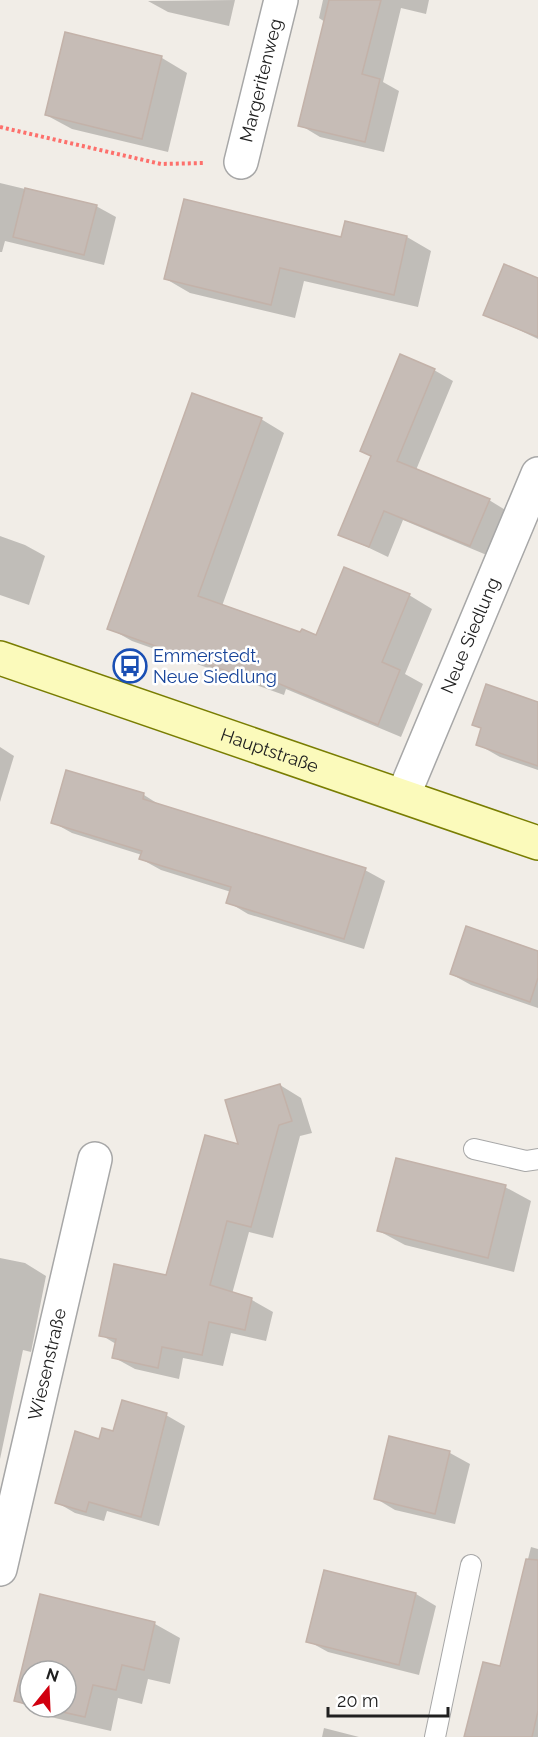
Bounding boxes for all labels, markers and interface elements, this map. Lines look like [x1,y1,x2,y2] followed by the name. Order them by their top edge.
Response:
[235,16,286,144] street label: Margeritenweg
[436,574,503,697] street label: Neue Siedlung
[153,645,277,687] place label: Emmerstedt, Neue Siedlung
[112,648,148,684] bus stop icon: Emmerstedt, Neue Siedlung
[218,724,322,777] street label: Hauptstraße
[24,1306,70,1422] street label: Wiesenstraße
[18,1659,78,1719] north arrow
[44,1664,61,1686] text: N
[328,1680,448,1718] scale bar
[337,1690,379,1711] text: 20 m

